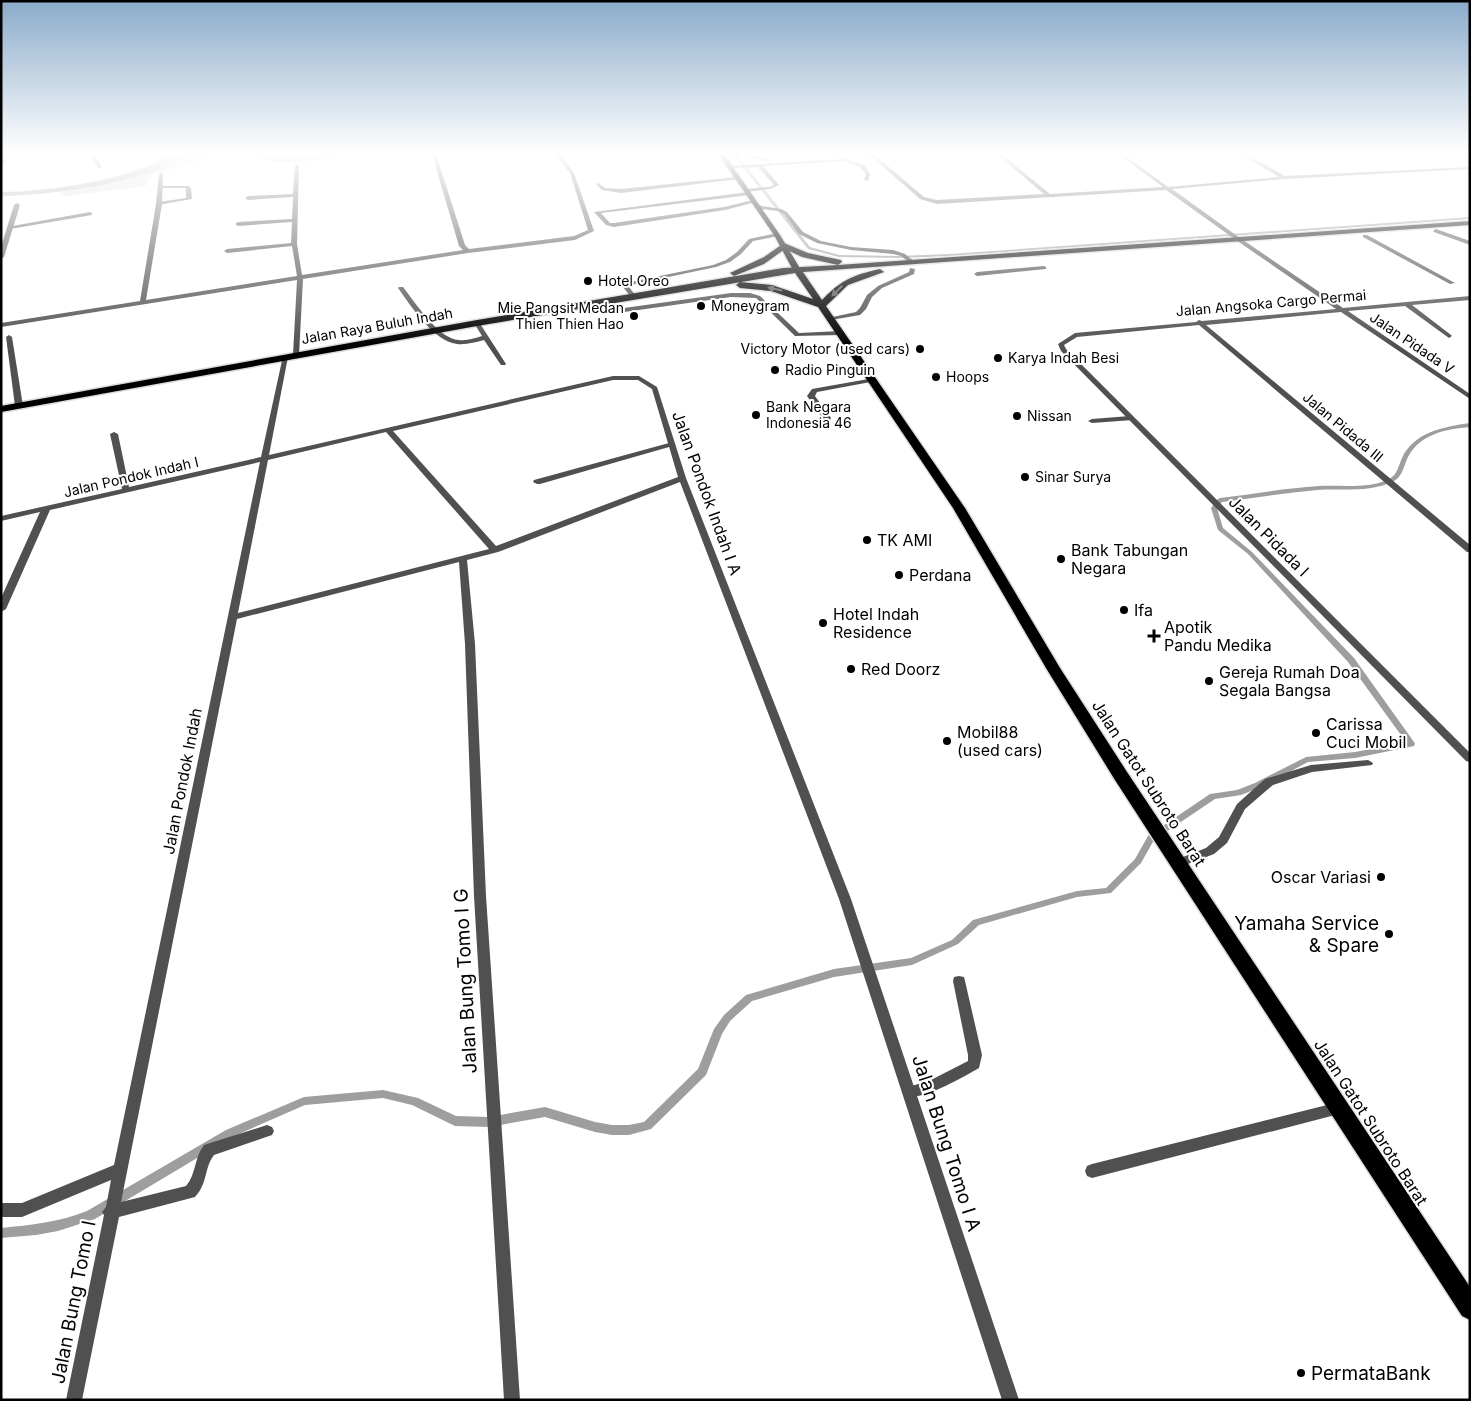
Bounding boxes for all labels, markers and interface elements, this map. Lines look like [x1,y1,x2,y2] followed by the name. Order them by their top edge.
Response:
[598,272,669,289] place label: Hotel Oreo
[582,275,594,287] marker: Hotel Oreo
[768,285,783,293] one-way arrow
[831,285,843,297] one-way arrow
[1175,286,1367,319] street label: Jalan Angsoka Cargo Permai
[711,297,790,314] place label: Moneygram
[497,299,624,332] place label: Mie Pangsit Medan Thien Thien Hao
[695,300,707,312] marker: Moneygram
[300,304,454,347] street label: Jalan Raya Buluh Indah
[1367,308,1458,377] street label: Jalan Pidada V
[628,310,640,322] marker: Mie Pangsit Medan Thien Thien Hao
[741,340,910,357] place label: Victory Motor (used cars)
[914,343,926,355] marker: Victory Motor (used cars)
[1008,349,1119,366] place label: Karya Indah Besi
[992,352,1004,364] marker: Karya Indah Besi
[785,361,875,378] place label: Radio Pinguin
[769,364,781,376] marker: Radio Pinguin
[946,368,989,385] place label: Hoops
[930,371,942,383] marker: Hoops
[1300,388,1387,465] street label: Jalan Pidada III
[766,398,852,431] place label: Bank Negara Indonesia 46
[1027,407,1072,424] place label: Nissan
[668,408,746,578] street label: Jalan Pondok Indah I A
[750,409,762,421] marker: Bank Negara Indonesia 46
[1011,410,1023,422] marker: Nissan
[62,453,200,500] street label: Jalan Pondok Indah I
[1035,468,1111,485] place label: Sinar Surya
[1019,471,1031,483] marker: Sinar Surya
[1225,492,1313,580] street label: Jalan Pidada I
[877,530,932,550] place label: TK AMI
[861,534,873,546] marker: TK AMI
[1071,540,1188,578] place label: Bank Tabungan Negara
[1055,553,1067,565] marker: Bank Tabungan Negara
[909,565,971,585] place label: Perdana
[893,569,905,581] marker: Perdana
[1134,600,1153,620] place label: Ifa
[833,604,919,642] place label: Hotel Indah Residence
[1118,604,1130,616] marker: Ifa
[817,617,829,629] marker: Hotel Indah Residence
[1164,617,1272,655] place label: Apotik Pandu Medika
[1148,630,1160,642] marker: Apotik Pandu Medika
[861,659,940,679] place label: Red Doorz
[1219,662,1360,700] place label: Gereja Rumah Doa Segala Bangsa
[845,663,857,675] marker: Red Doorz
[1203,675,1215,687] marker: Gereja Rumah Doa Segala Bangsa
[1088,696,1210,870] street label: Jalan Gatot Subroto Barat
[158,706,206,856] street label: Jalan Pondok Indah
[1326,714,1406,752] place label: Carissa Cuci Mobil
[957,722,1043,760] place label: Mobil88 (used cars)
[1310,727,1322,739] marker: Carissa Cuci Mobil
[941,735,953,747] marker: Mobil88 (used cars)
[1271,867,1371,887] place label: Oscar Variasi
[1375,871,1387,883] marker: Oscar Variasi
[449,888,482,1074] street label: Jalan Bung Tomo I G
[1234,912,1379,957] place label: Yamaha Service & Spare
[1383,928,1395,940] marker: Yamaha Service & Spare
[1310,1035,1432,1209] street label: Jalan Gatot Subroto Barat
[907,1052,986,1234] street label: Jalan Bung Tomo I A
[46,1218,101,1386] street label: Jalan Bung Tomo I
[1311,1362,1431,1385] place label: PermataBank
[1295,1367,1307,1379] marker: PermataBank

